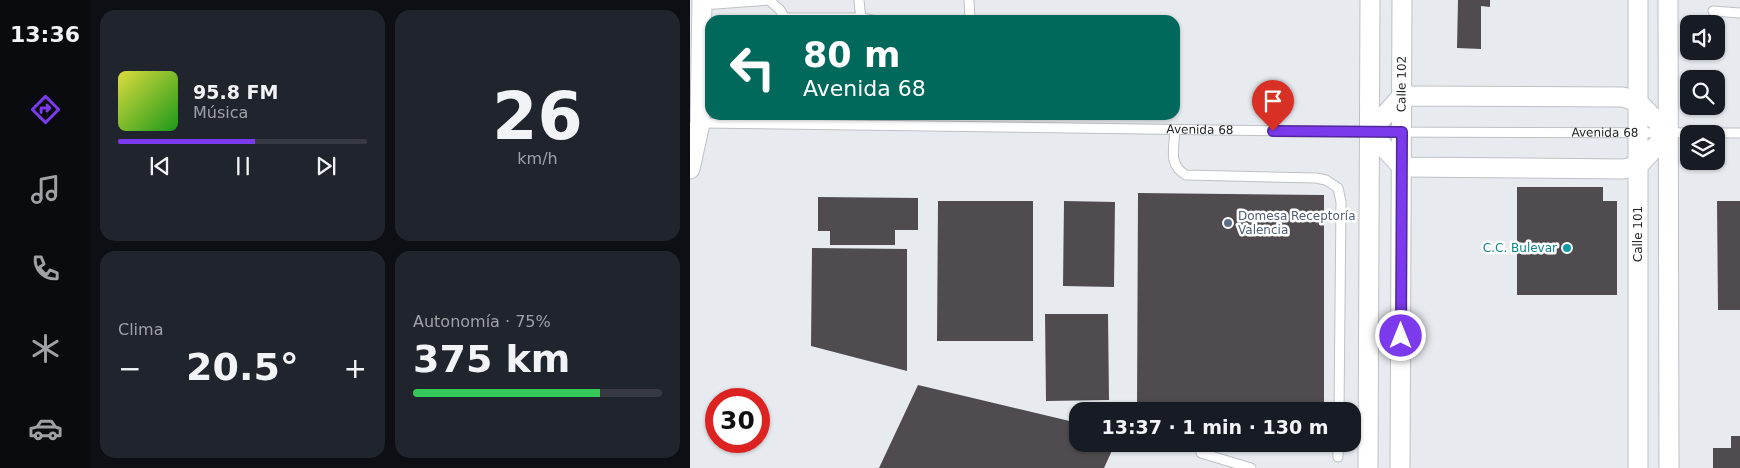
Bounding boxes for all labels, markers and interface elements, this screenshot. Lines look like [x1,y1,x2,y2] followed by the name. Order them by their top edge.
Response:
[1680,15,1725,170] map controls
[1680,15,1725,60] button: sound
[10,22,80,47] text: 13:36
[720,35,785,100] icon: left
[803,35,900,75] text: 80 m
[1395,56,1409,112] street label: Calle 102
[1680,70,1725,115] button: search
[803,76,926,101] text: Avenida 68
[492,79,583,154] text: 26
[1252,80,1294,131] pin
[193,81,278,103] text: 95.8 FM
[1259,87,1287,115] icon: arrive
[28,92,63,127] icon: directions
[193,103,248,122] text: Música
[1166,122,1234,137] street label: Avenida 68
[1680,125,1725,170] button: layers
[1571,126,1638,140] street label: Avenida 68
[517,149,558,168] text: km/h
[146,152,174,180] icon: previous
[229,152,257,180] icon: pause
[312,152,340,180] icon: next
[28,172,63,207] icon: music
[1631,206,1645,262] street label: Calle 101
[1238,209,1356,237] place label: Domesa Receptoría Valencia
[1222,217,1234,229] marker: Domesa Receptoría Valencia
[1483,241,1557,255] place label: C.C. Bulevar
[1561,242,1573,254] marker: C.C. Bulevar
[28,251,63,286] icon: phone
[1374,309,1426,361] position arrow
[413,312,551,331] text: Autonomía · 75%
[118,320,163,339] text: Clima
[28,331,63,366] icon: climate
[413,337,570,381] text: 375 km
[186,345,299,389] text: 20.5°
[118,352,141,385] text: −
[344,352,367,385] text: +
[705,388,770,453] speed limit sign: 30
[28,411,63,446] icon: car
[1101,416,1329,438] text: 13:37 · 1 min · 130 m

